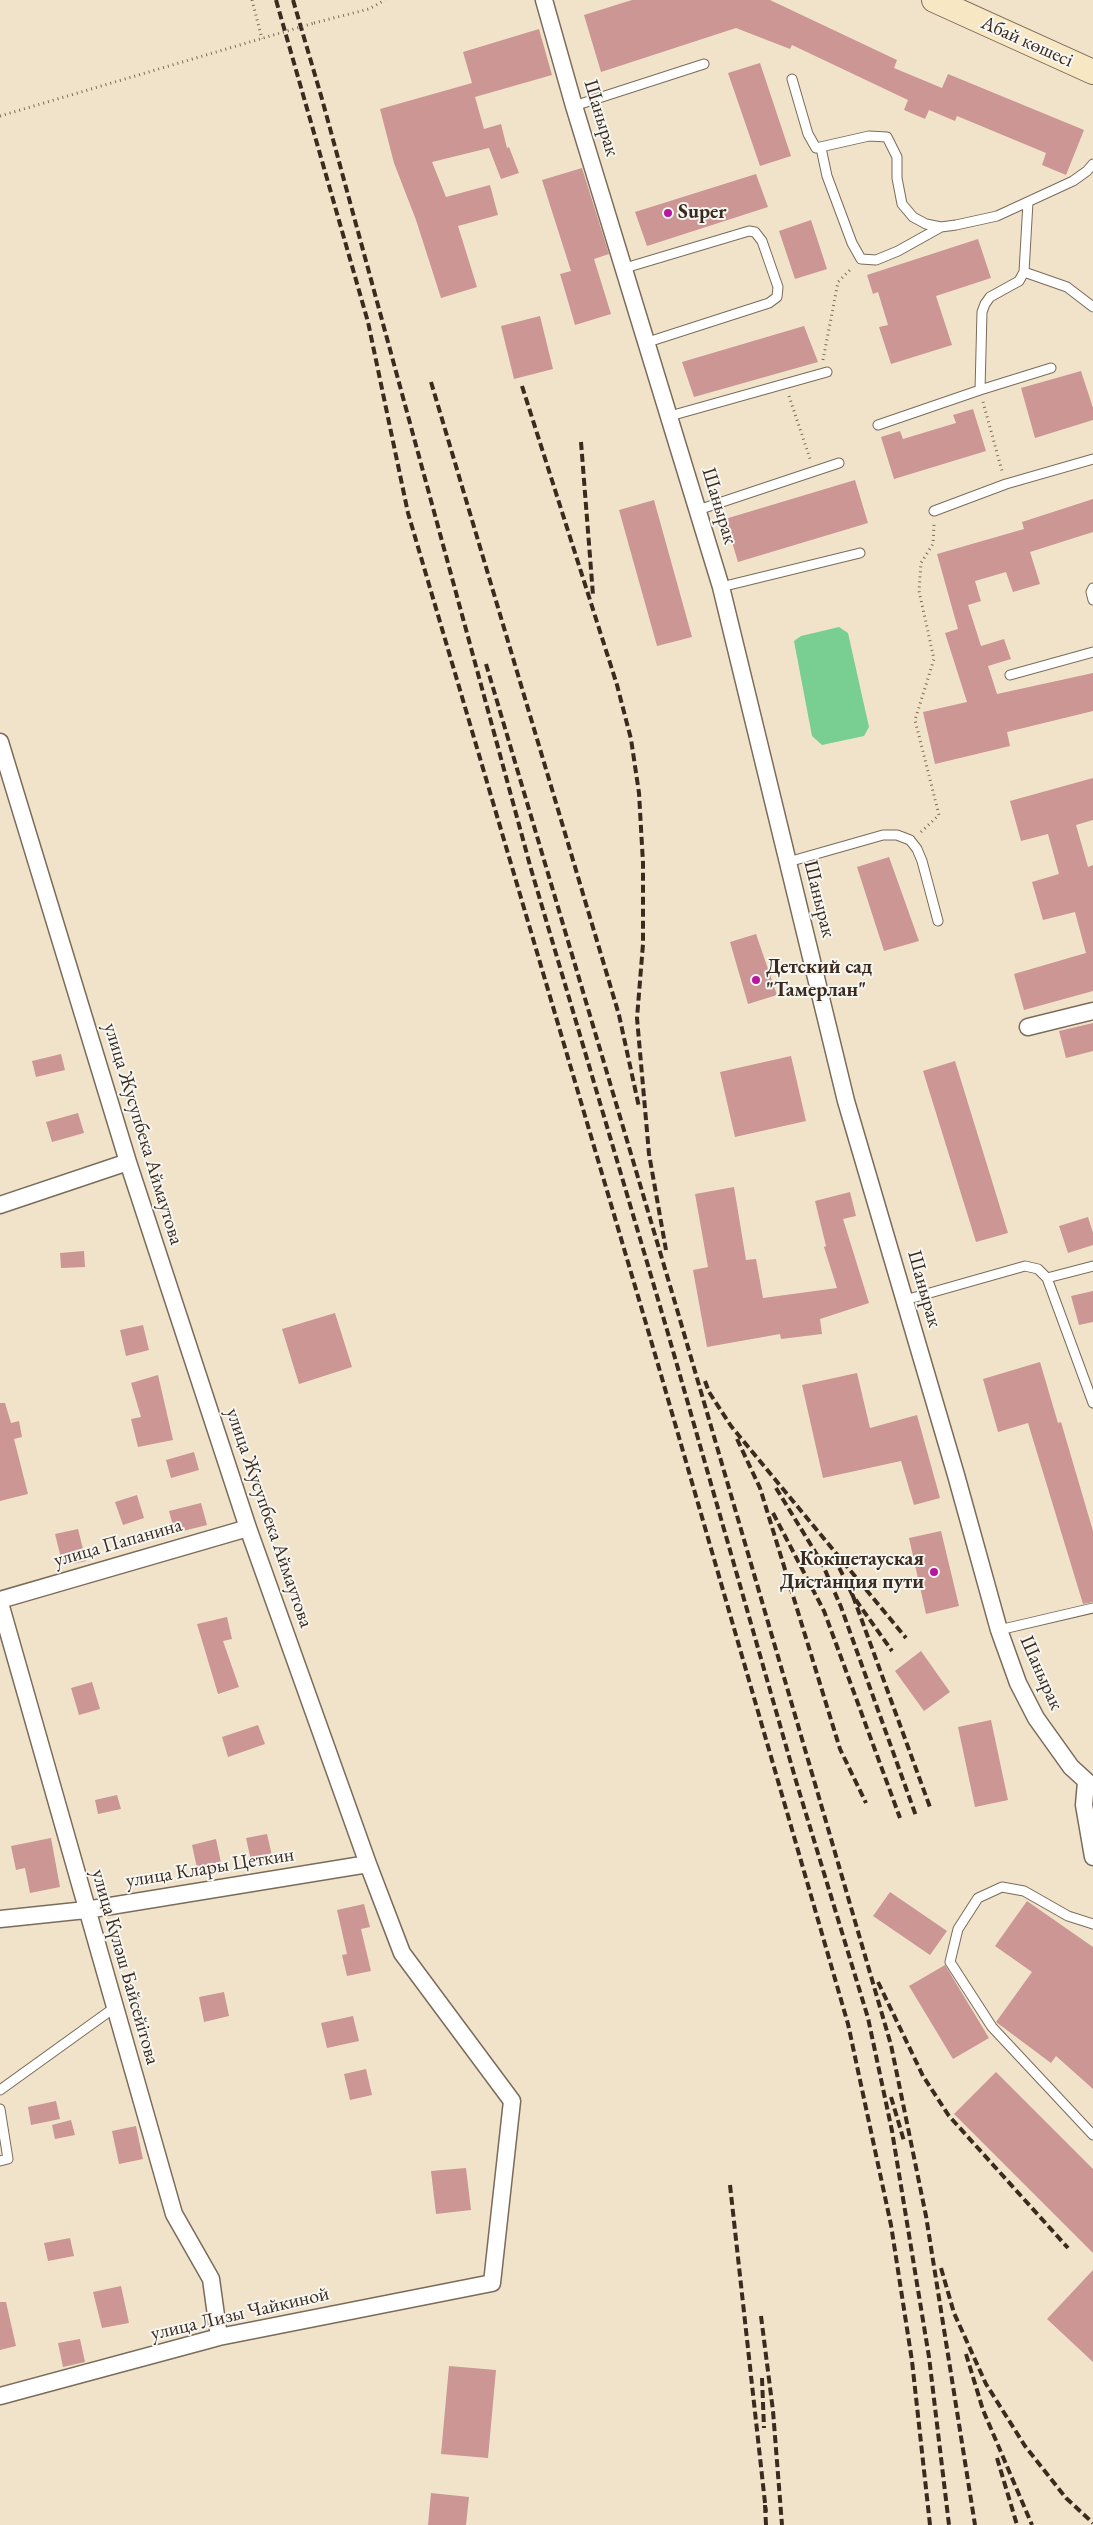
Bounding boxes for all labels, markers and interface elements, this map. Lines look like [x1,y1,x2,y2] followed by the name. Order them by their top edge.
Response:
[977,11,1077,73] street label: Абай көшесі
[578,77,624,159] street label: Шанырак
[678,201,727,225] place label: Super
[662,207,674,219] marker: Super
[696,465,742,547] street label: Шанырак
[798,858,840,940] street label: Шанырак
[766,956,872,1003] place label: Детский сад "Тамерлан"
[750,974,762,986] marker: Детский сад "Тамерлан"
[98,1020,188,1248] street label: улица Жусупбека Аймаутова
[902,1248,946,1330] street label: Шанырак
[220,1405,318,1631] street label: улица Жусупбека Аймаутова
[51,1513,185,1573] street label: улица Папанина
[780,1548,924,1595] place label: Кокшетауская Дистанция пути
[928,1566,940,1578] marker: Кокшетауская Дистанция пути
[1014,1632,1068,1714] street label: Шанырак
[124,1843,296,1893] street label: улица Клары Цеткин
[86,1866,164,2068] street label: улица Күләш Байсейітова
[148,2282,332,2346] street label: улица Лизы Чайкиной

